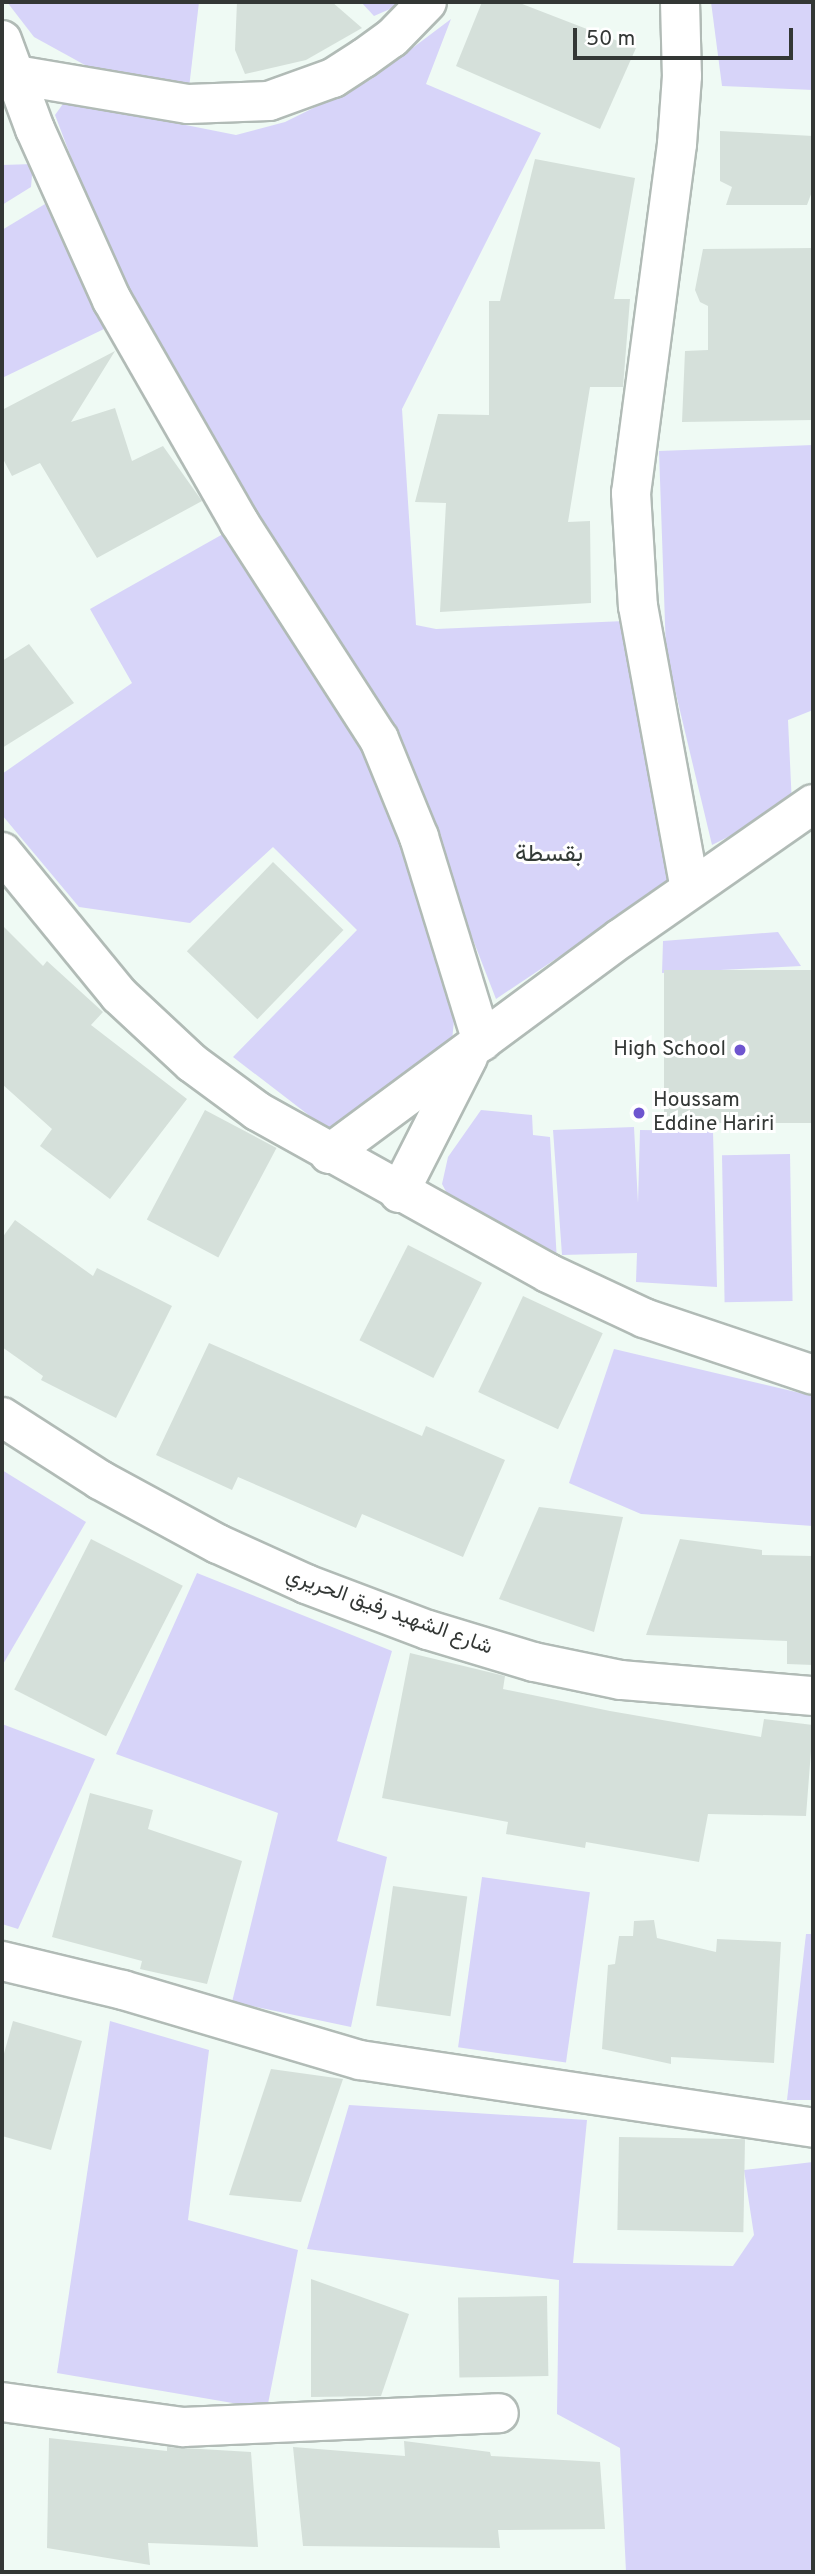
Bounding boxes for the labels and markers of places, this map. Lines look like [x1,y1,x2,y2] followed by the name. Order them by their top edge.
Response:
[613,1037,726,1063] place label: High School
[732,1042,748,1058] marker: High School
[653,1088,774,1138] place label: Houssam Eddine Hariri
[631,1105,647,1121] marker: Houssam Eddine Hariri

